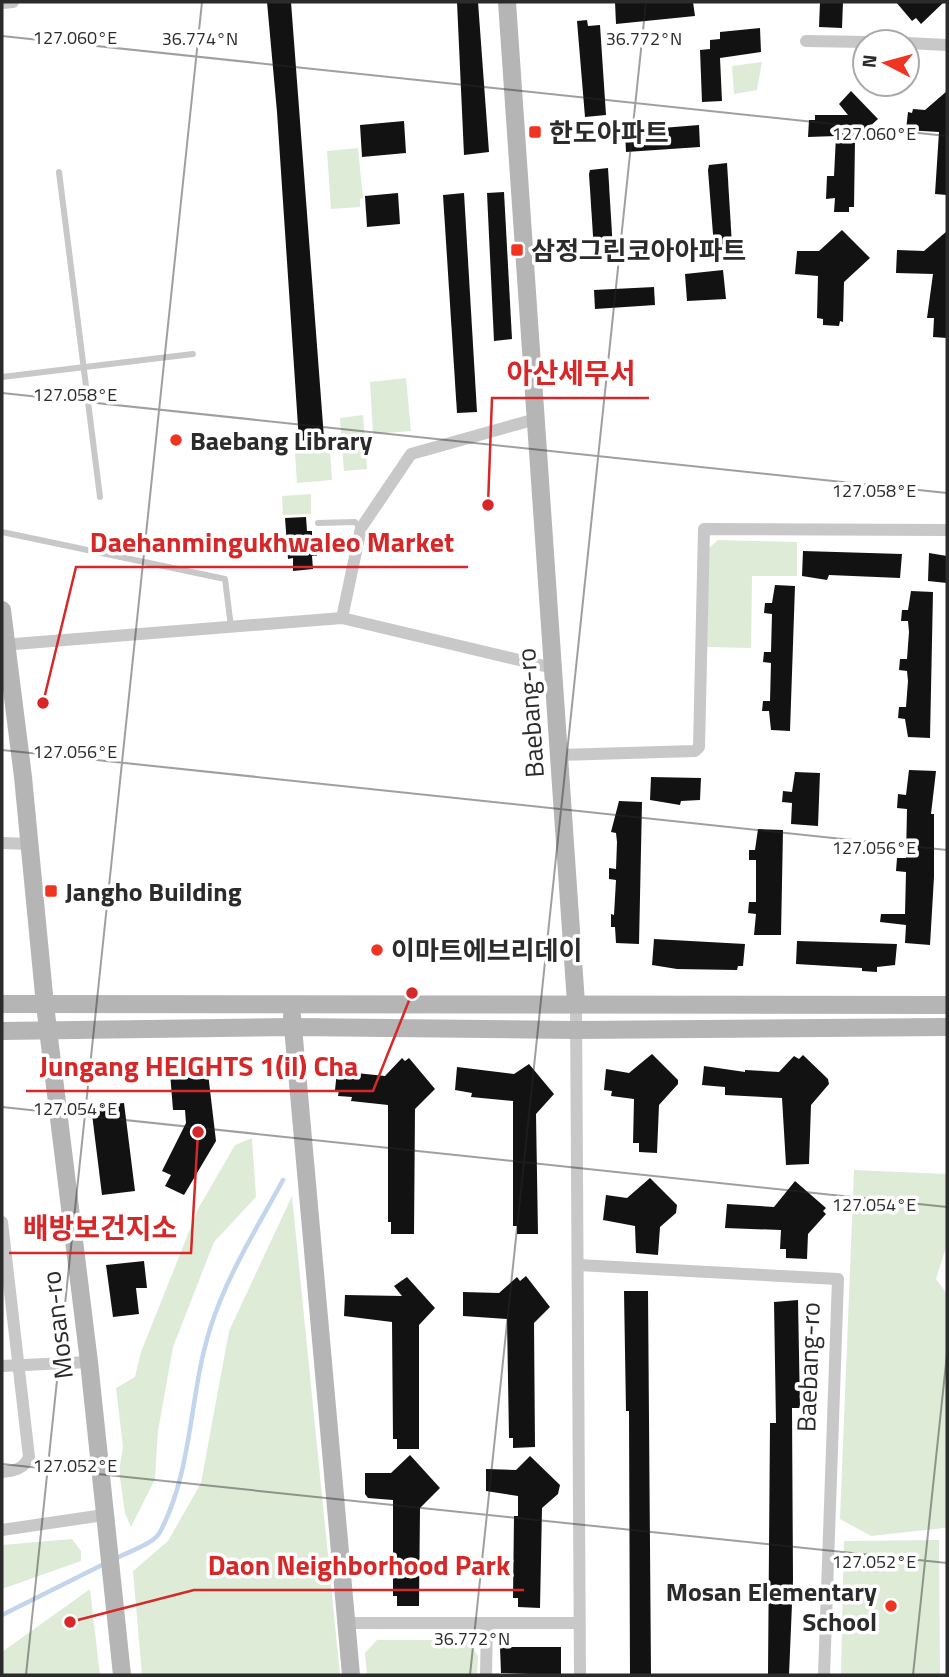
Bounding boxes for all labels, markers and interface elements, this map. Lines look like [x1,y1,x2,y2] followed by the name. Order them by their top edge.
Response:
[33,24,117,51] text: 127.060°E
[162,25,238,52] text: 36.774°N
[606,25,682,52] text: 36.772°N
[851,28,921,98] north arrow
[853,53,884,69] text: N
[549,113,669,152] place label: 한도아파트
[832,120,916,147] text: 127.060°E
[527,124,543,140] marker: 한도아파트
[531,231,746,270] place label: 삼정그린코아아파트
[509,242,525,258] marker: 삼정그린코아아파트
[492,349,649,398] callout: 아산세무서
[507,351,635,394] text: 아산세무서
[33,381,117,408] text: 127.058°E
[190,421,373,460] place label: Baebang Library
[168,432,184,448] marker: Baebang Library
[832,477,916,504] text: 127.058°E
[76,518,468,567] callout: Daehanmingukhwaleo Market
[90,520,454,563] text: Daehanmingukhwaleo Market
[506,647,554,779] street label: Baebang-ro
[33,738,117,765] text: 127.056°E
[832,834,916,861] text: 127.056°E
[65,872,242,911] place label: Jangho Building
[43,883,59,899] marker: Jangho Building
[391,931,582,970] place label: 이마트에브리데이
[369,942,385,958] marker: 이마트에브리데이
[26,1042,373,1091] callout: Jungang HEIGHTS 1(il) Cha
[40,1044,358,1087] text: Jungang HEIGHTS 1(il) Cha
[33,1095,117,1122] text: 127.054°E
[832,1191,916,1218] text: 127.054°E
[9,1204,191,1253] callout: 배방보건지소
[23,1206,177,1249] text: 배방보건지소
[31,1269,83,1381] street label: Mosan-ro
[786,1301,830,1433] street label: Baebang-ro
[33,1452,117,1479] text: 127.052°E
[194,1541,524,1590] callout: Daon Neighborhood Park
[208,1543,511,1586] text: Daon Neighborhood Park
[832,1548,916,1575] text: 127.052°E
[666,1572,877,1641] place label: Mosan Elementary School
[883,1598,899,1614] marker: Mosan Elementary School
[434,1625,510,1652] text: 36.772°N

